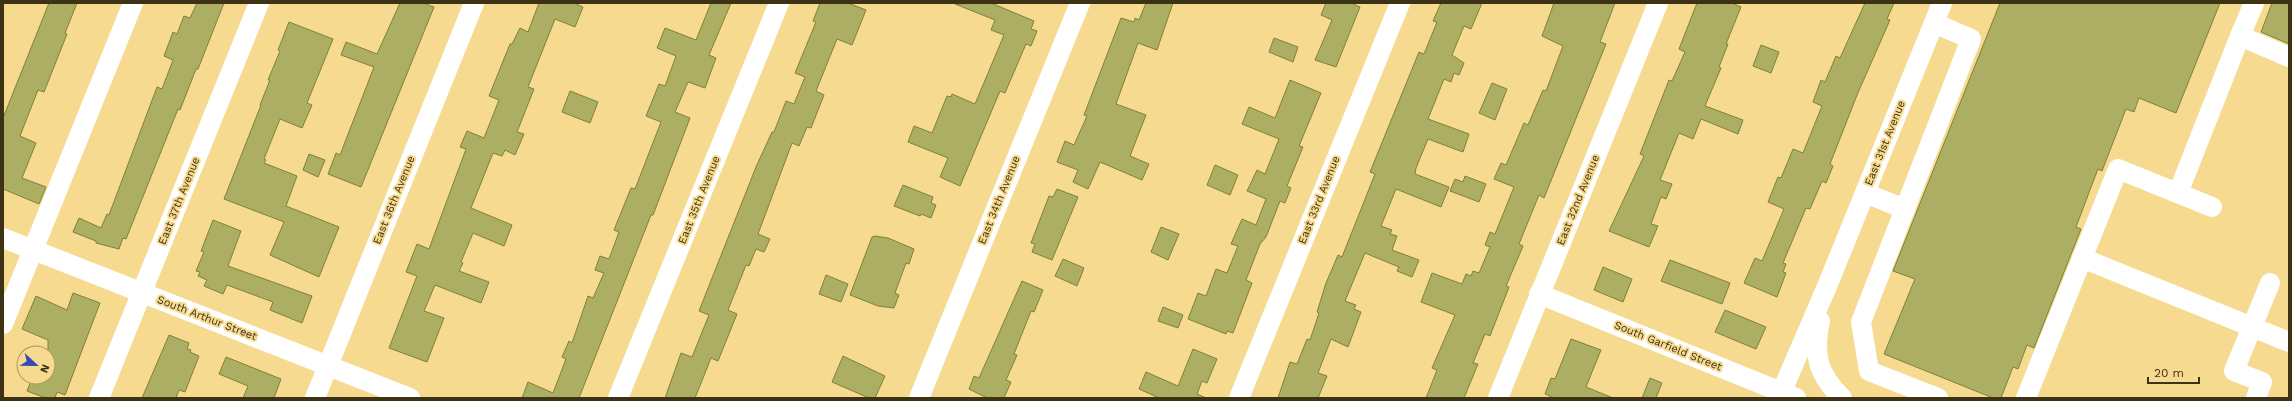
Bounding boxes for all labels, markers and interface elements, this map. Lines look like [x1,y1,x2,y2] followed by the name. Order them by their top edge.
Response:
[1862,99,1908,187] street label: East 31st Avenue
[1554,153,1602,247] street label: East 32nd Avenue
[370,154,418,246] street label: East 36th Avenue
[675,154,723,246] street label: East 35th Avenue
[975,154,1023,246] street label: East 34th Avenue
[1295,154,1343,246] street label: East 33rd Avenue
[156,155,202,247] street label: East 37th Avenue
[155,293,259,343] street label: South Arthur Street
[1612,318,1724,374] street label: South Garfield Street
[16,345,56,385] north arrow
[2148,359,2199,385] scale bar
[37,362,52,375] text: N
[2154,366,2184,380] text: 20 m

